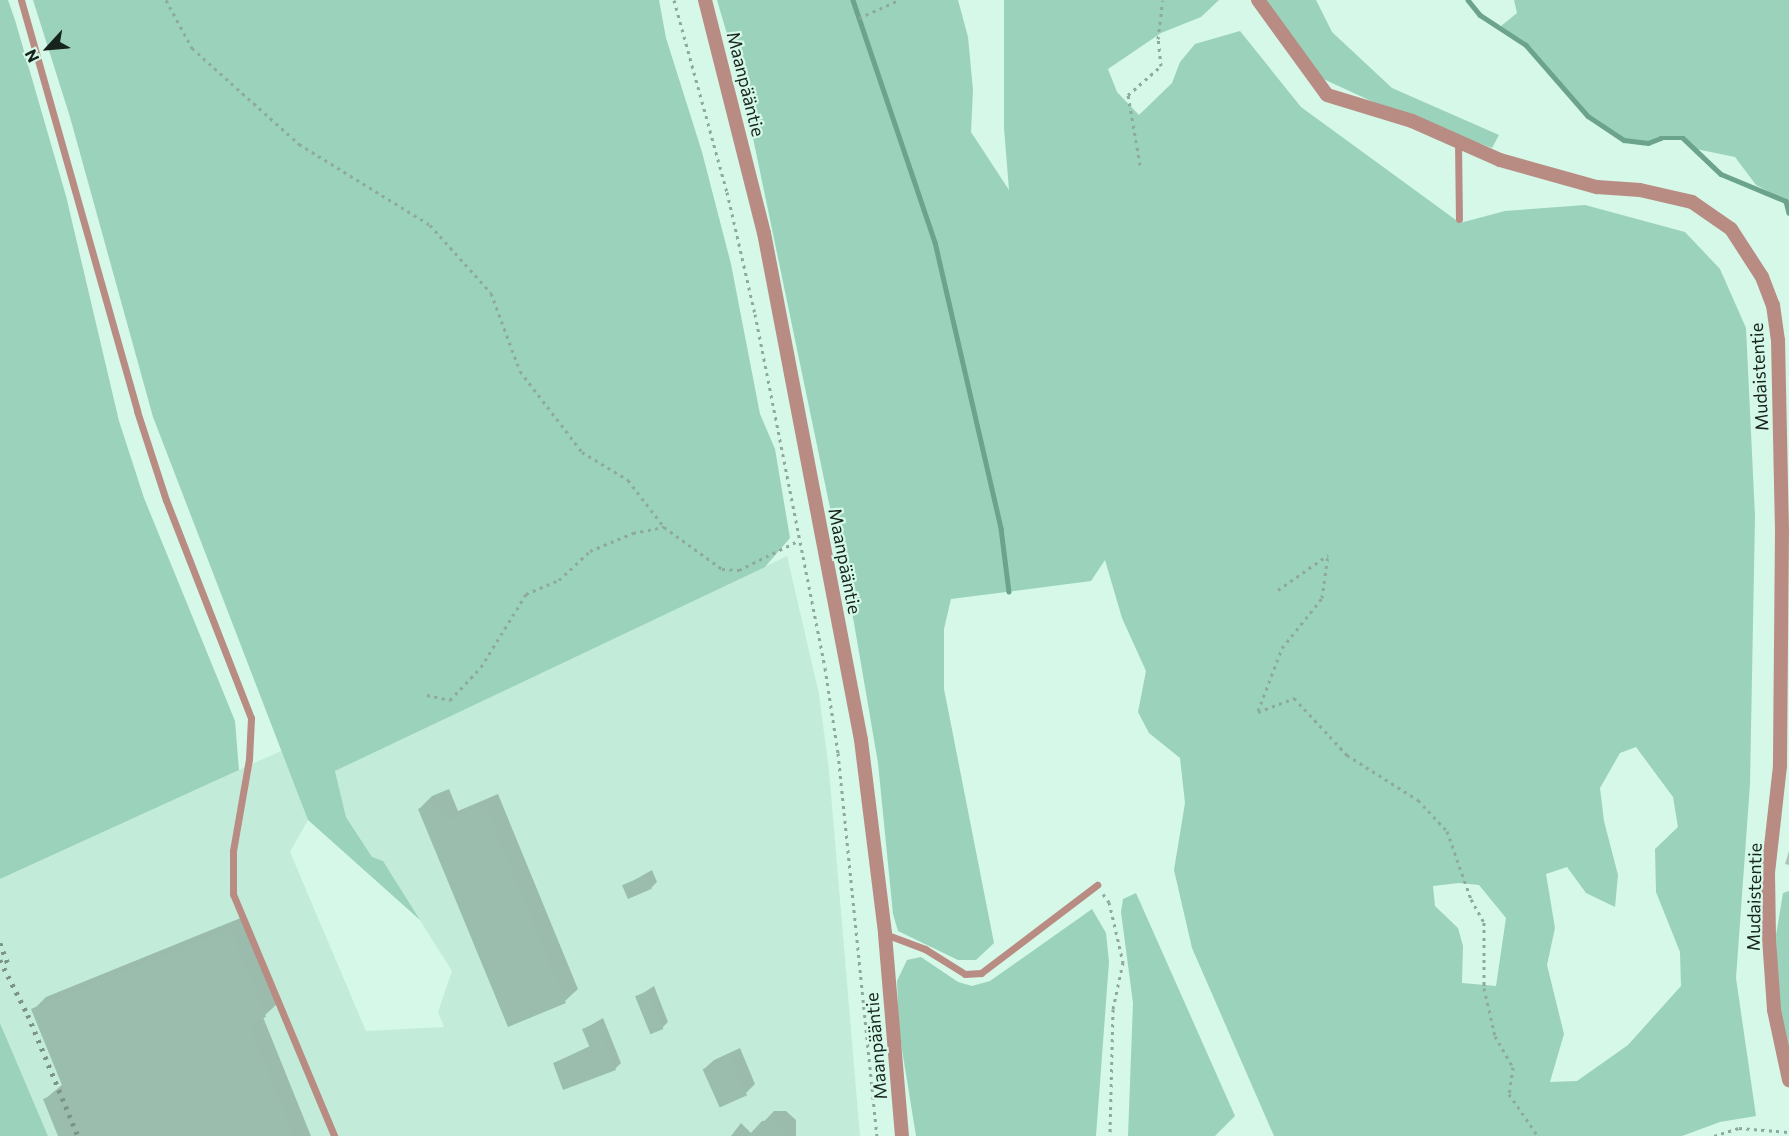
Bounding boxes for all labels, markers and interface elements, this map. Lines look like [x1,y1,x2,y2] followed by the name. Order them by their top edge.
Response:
[18,18,78,78] north arrow
[723,29,769,139] street label: Maanpääntie
[20,47,43,66] text: N
[1745,322,1773,432] street label: Mudaistentie
[824,506,866,616] street label: Maanpääntie
[1742,843,1766,951] street label: Mudaistentie
[861,992,891,1100] street label: Maanpääntie

